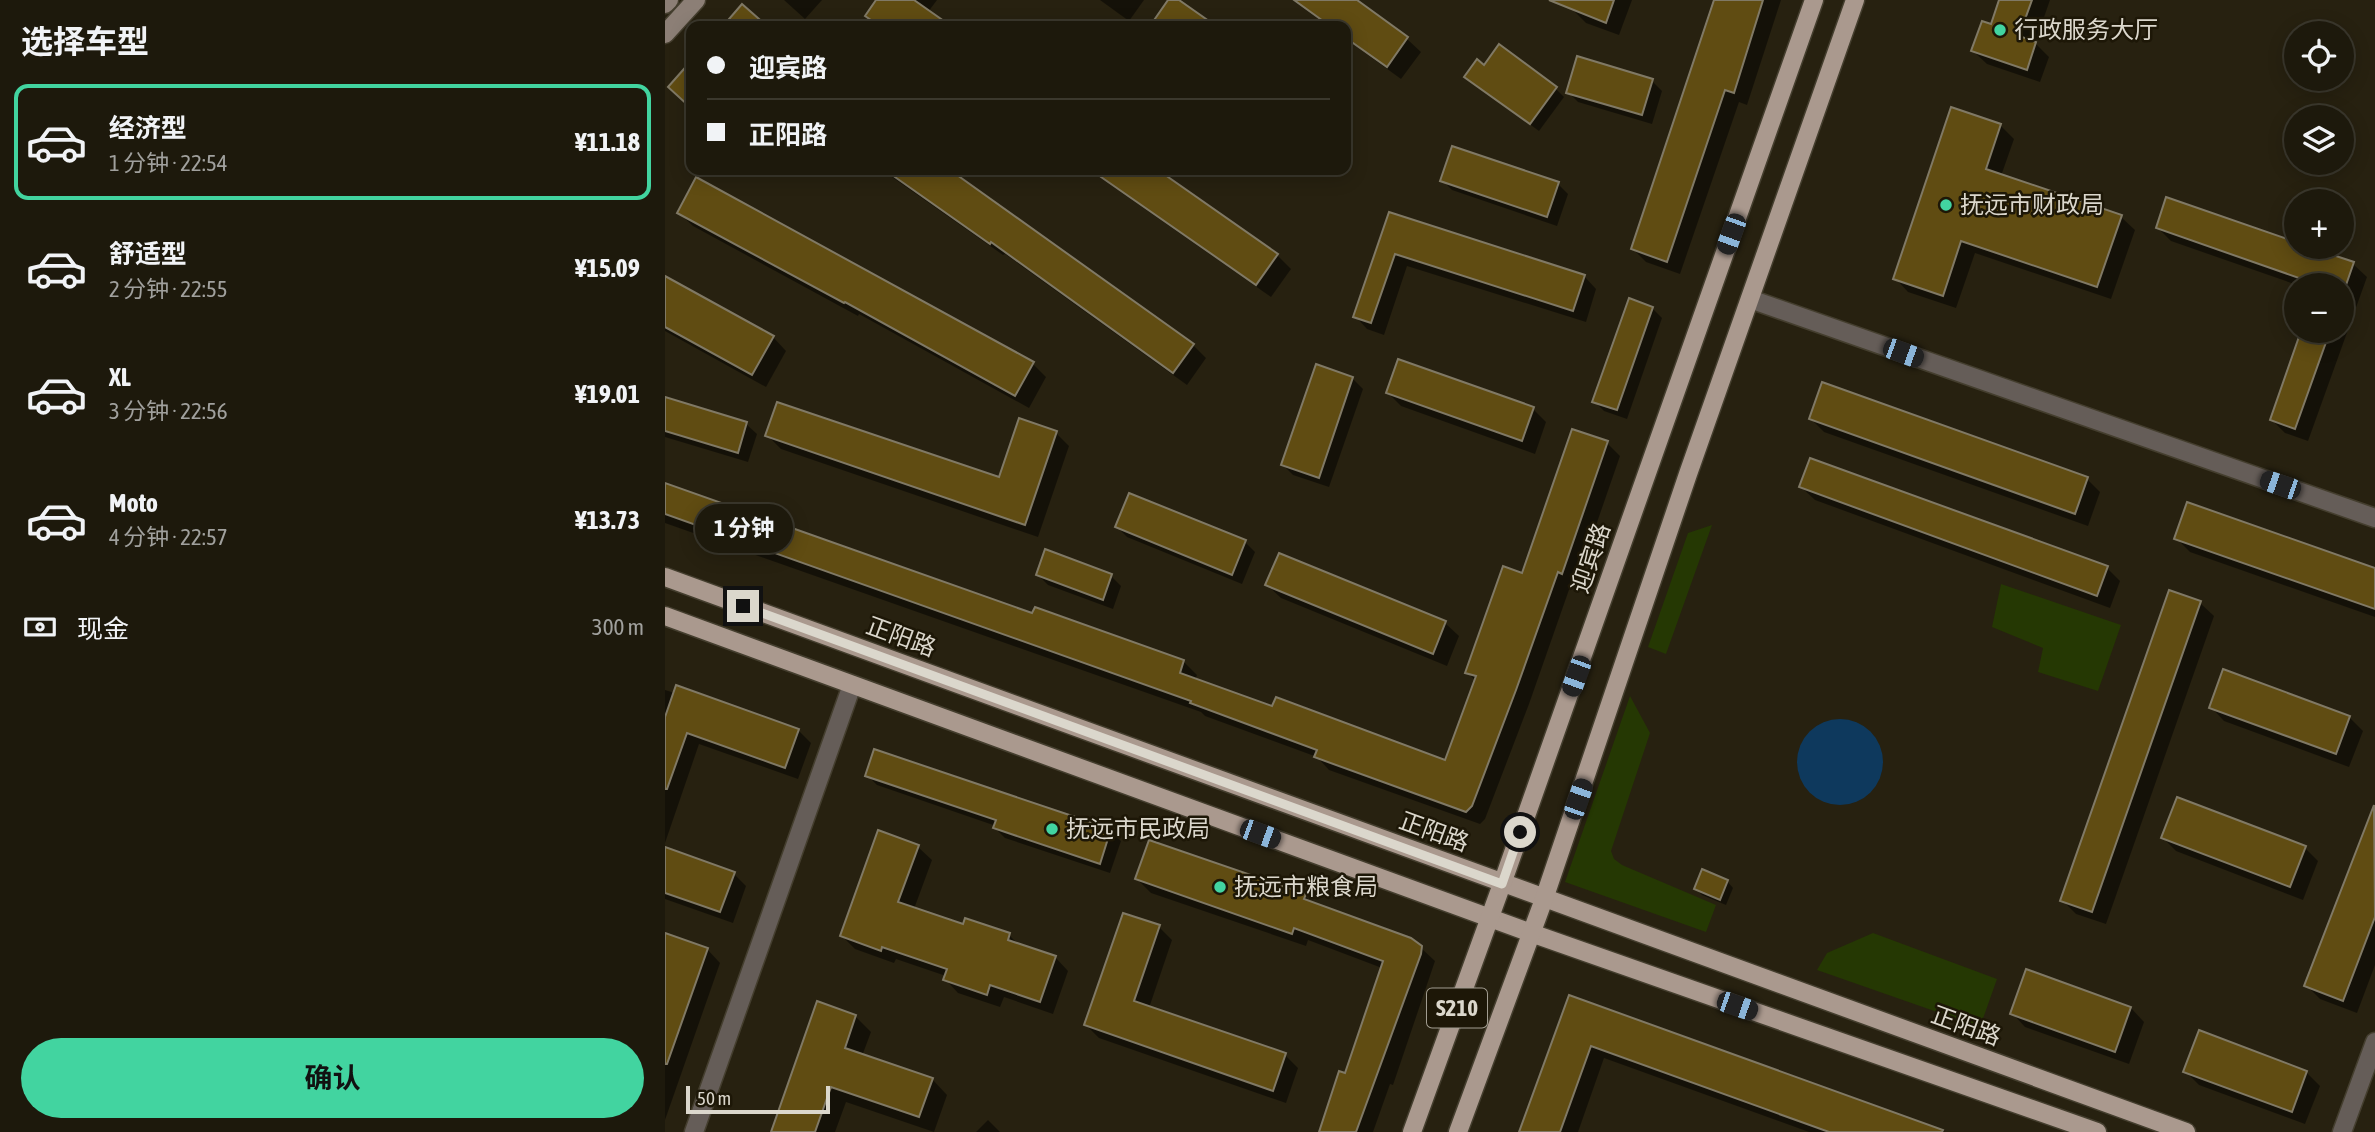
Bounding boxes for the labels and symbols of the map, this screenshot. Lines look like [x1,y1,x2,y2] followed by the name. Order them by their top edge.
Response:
[2014,16,2158,43] place label: 行政服务大厅
[1992,22,2008,38] marker: 行政服务大厅
[1960,191,2104,218] place label: 抚远市财政局
[1938,197,1954,213] marker: 抚远市财政局
[1714,211,1749,257] car
[1880,336,1927,370] car
[2257,468,2304,502] car
[694,504,792,554] callout: 1 分钟
[1566,519,1615,596] street label: 迎宾路
[727,590,759,622] route end
[863,612,940,662] street label: 正阳路
[1559,653,1594,699] car
[1562,776,1595,822] car
[1396,807,1473,857] street label: 正阳路
[1066,815,1210,842] place label: 抚远市民政局
[1504,816,1536,848] route start
[1237,817,1284,851] car
[1044,821,1060,837] marker: 抚远市民政局
[1234,873,1378,900] place label: 抚远市粮食局
[1212,879,1228,895] marker: 抚远市粮食局
[1427,988,1487,1028] road number: S210
[1714,989,1761,1023] car
[1928,1001,2005,1051] street label: 正阳路
[686,1083,829,1115] scale bar

